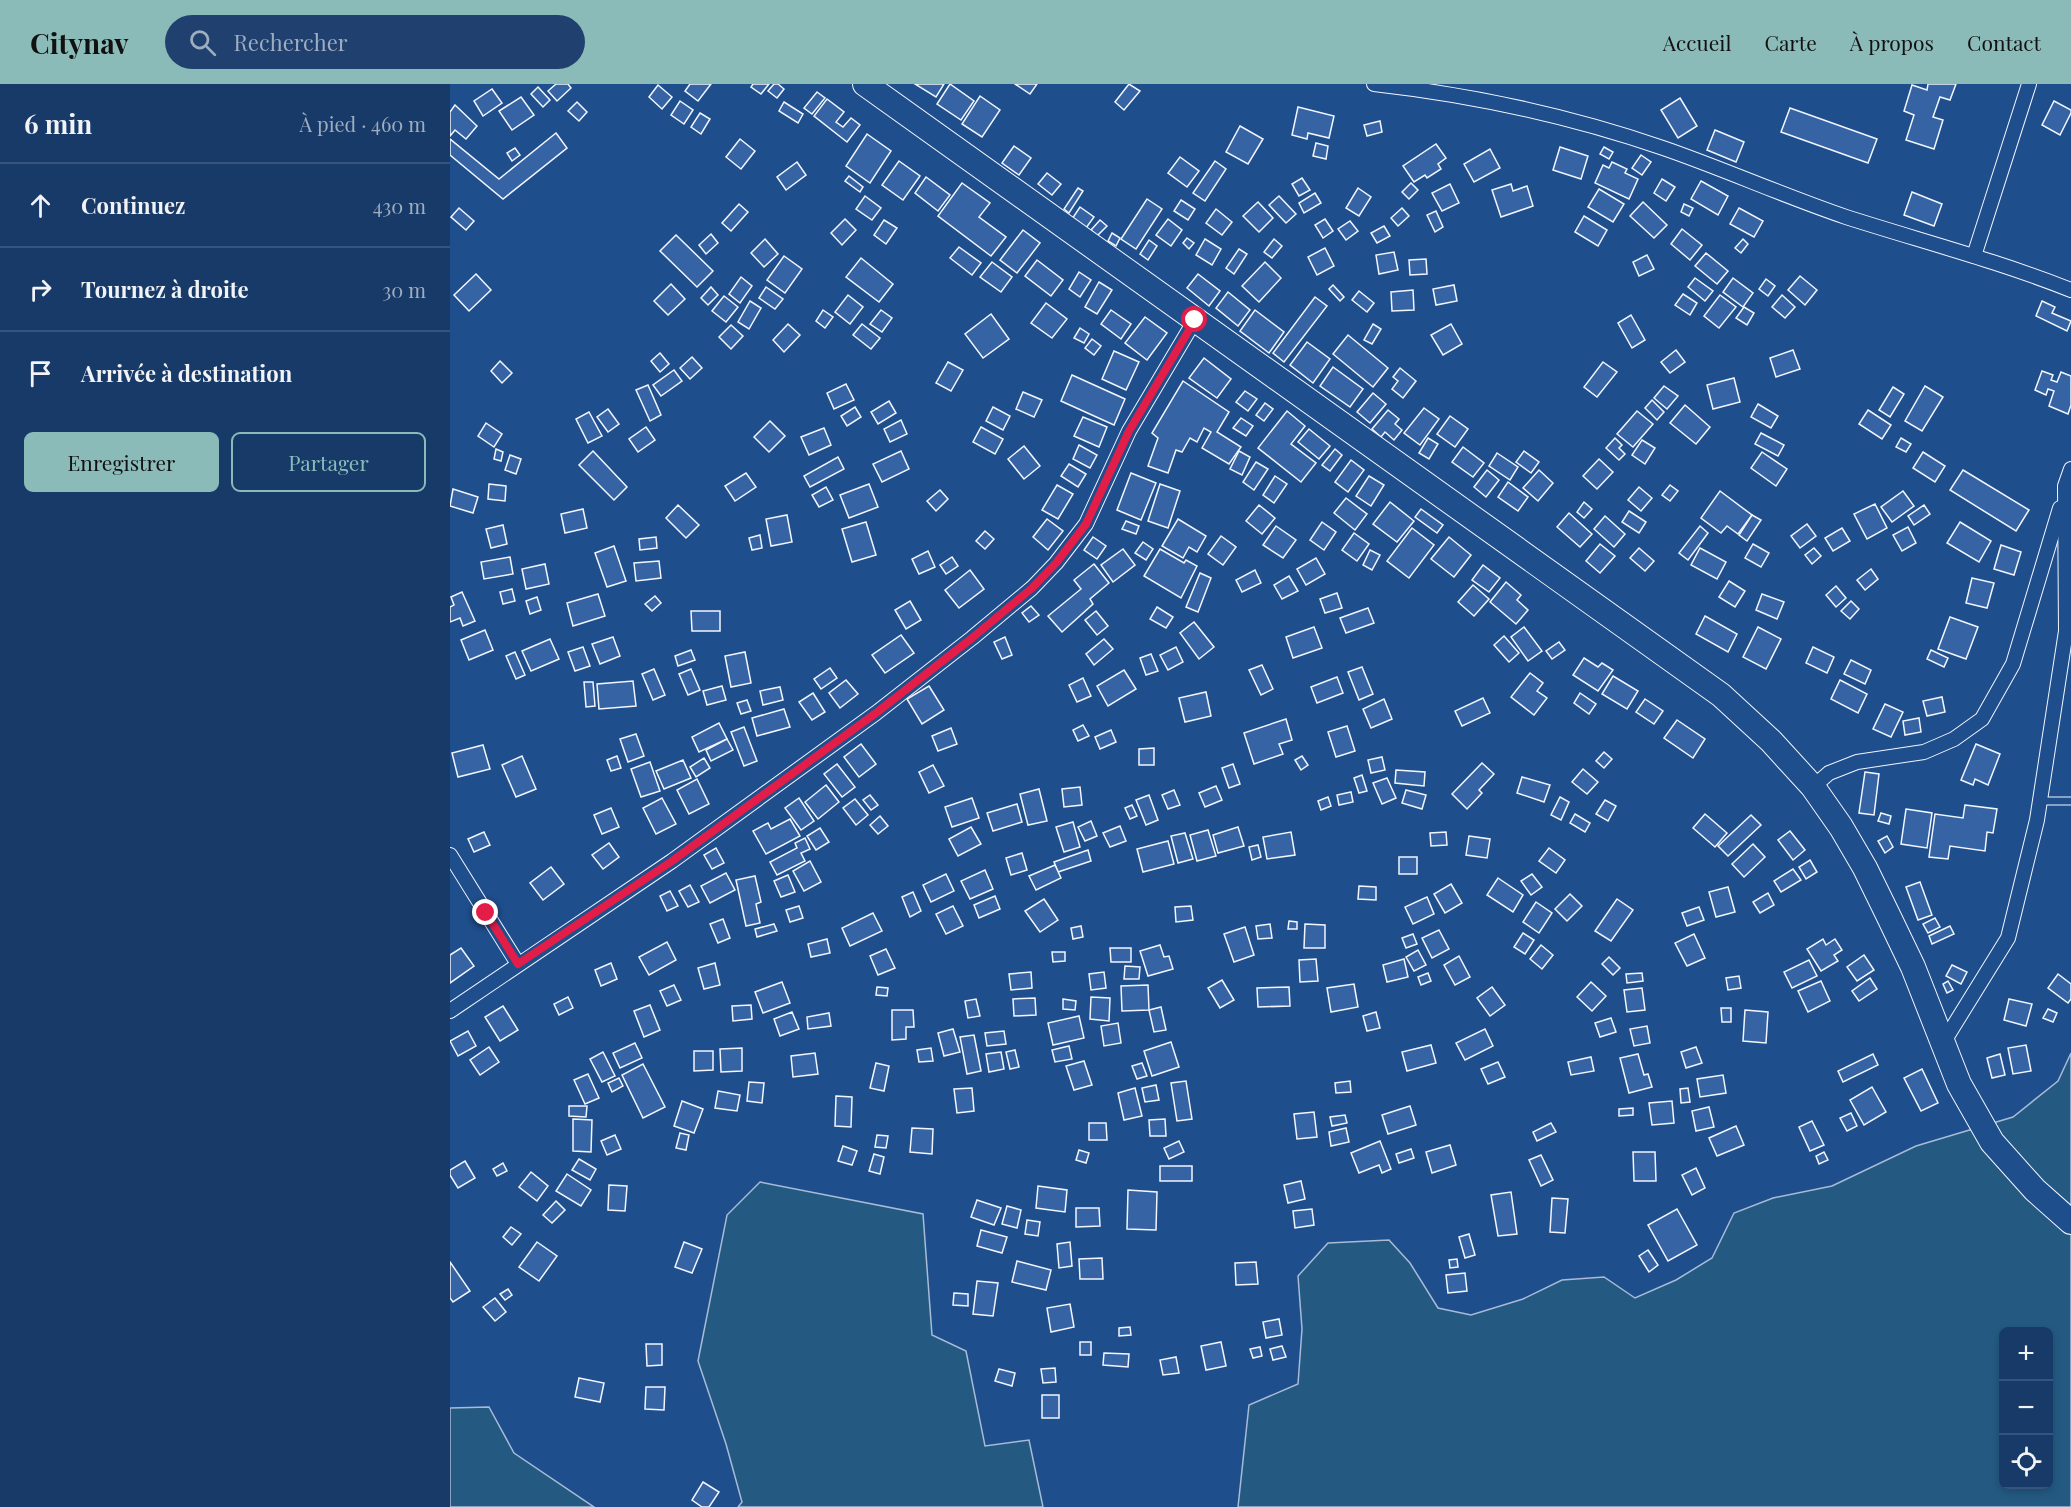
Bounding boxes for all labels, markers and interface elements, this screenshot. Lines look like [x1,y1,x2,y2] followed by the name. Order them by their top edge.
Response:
[165,15,585,69] search box
[30,24,129,61] text: Citynav
[186,26,219,59] icon: search
[234,27,348,57] text: Rechercher
[1663,28,1731,56] text: Accueil
[1764,28,1817,56] text: Carte
[1850,28,1934,56] text: À propos
[1967,28,2041,56] text: Contact
[24,106,92,141] text: 6 min
[299,110,426,137] text: À pied · 460 m
[24,189,57,222] icon: ahead
[81,190,185,220] text: Continuez
[373,192,426,219] text: 430 m
[24,273,57,306] icon: right
[81,274,249,304] text: Tournez à droite
[382,276,426,303] text: 30 m
[1181,306,1207,332] route start
[24,357,57,390] icon: arrive
[81,358,292,388] text: Arrivée à destination
[24,432,219,492] button: Enregistrer
[231,432,426,492] button: Partager
[472,899,498,925] route end
[1999,1327,2053,1489] map controls
[1999,1327,2053,1381] button: +
[1999,1381,2053,1435] button: −
[1999,1435,2053,1489] button: locate

